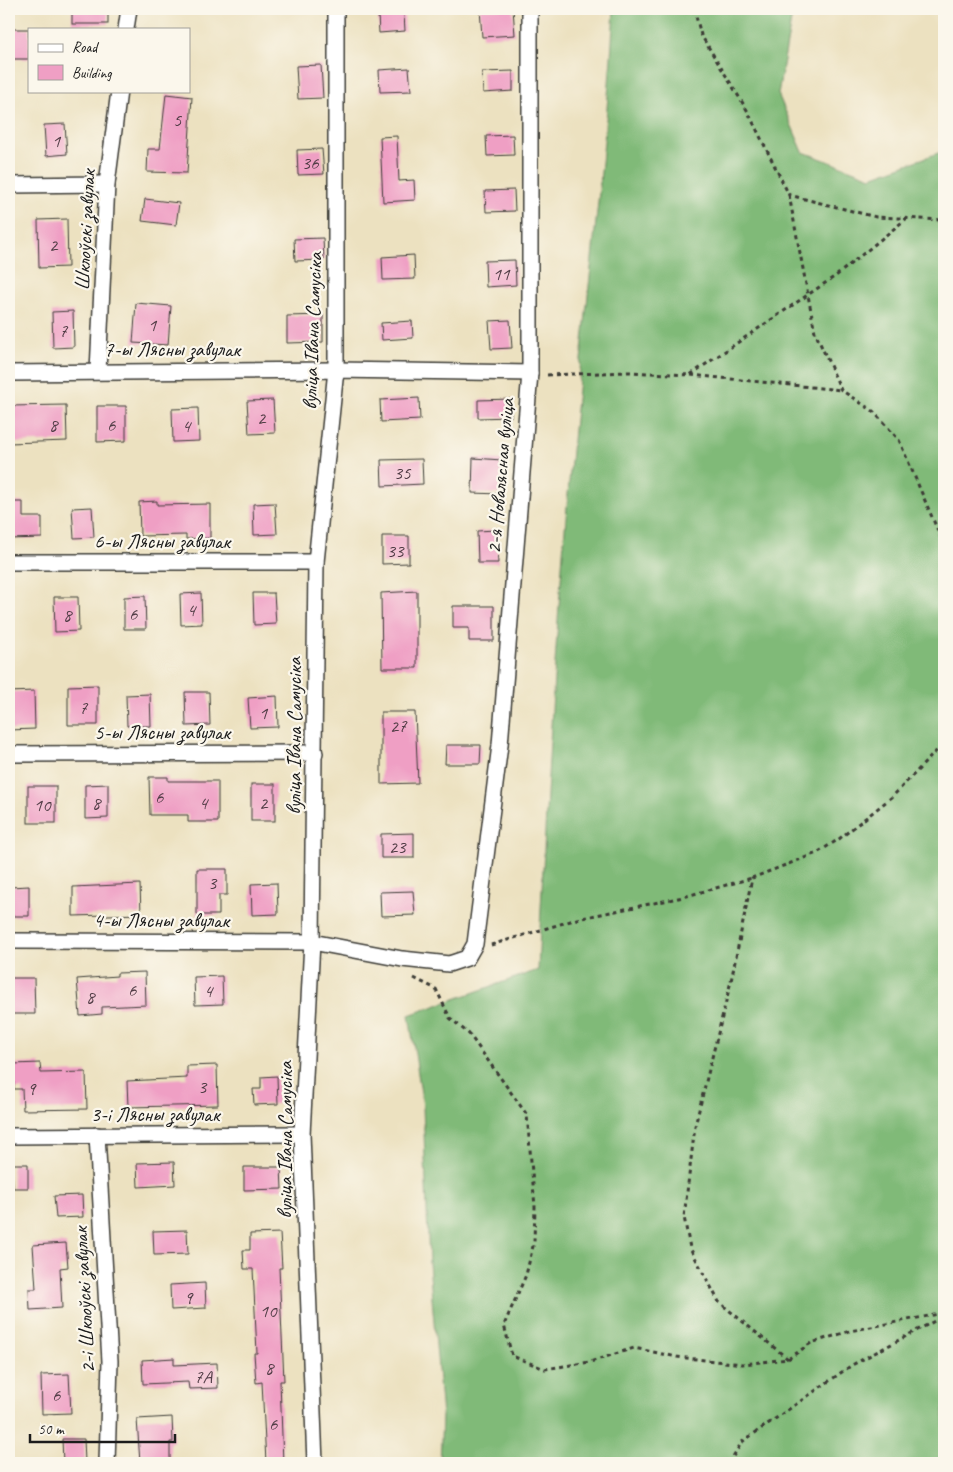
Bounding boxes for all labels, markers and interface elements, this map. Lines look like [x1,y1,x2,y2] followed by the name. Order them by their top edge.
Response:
[28,28,190,92] legend
[72,38,99,57] text: Road
[72,64,112,83] text: Building
[173,108,183,132] house number: 5
[52,129,62,153] house number: 1
[301,151,320,175] house number: 36
[69,167,102,291] street label: Шклоўскі завулак
[49,233,59,257] house number: 2
[296,250,328,410] street label: вуліца Івана Самусіка
[492,262,511,286] house number: 11
[148,313,158,337] house number: 1
[59,319,69,343] house number: 7
[104,336,242,363] street label: 7-ы Лясны завулак
[480,395,520,555] street label: 2-я Новалясная вуліца
[257,406,267,430] house number: 2
[49,413,60,437] house number: 8
[107,413,117,437] house number: 6
[182,414,193,438] house number: 4
[393,461,412,485] house number: 35
[94,528,232,555] street label: 6-ы Лясны завулак
[386,539,405,563] house number: 33
[187,598,198,622] house number: 4
[129,602,139,626] house number: 6
[63,603,74,627] house number: 8
[281,655,307,815] street label: вуліца Івана Самусіка
[79,696,89,720] house number: 7
[259,701,269,725] house number: 1
[389,714,408,738] house number: 27
[94,719,232,746] street label: 5-ы Лясны завулак
[155,785,165,809] house number: 6
[92,791,103,815] house number: 8
[199,791,210,815] house number: 4
[259,791,269,815] house number: 2
[33,793,52,817] house number: 10
[388,835,407,859] house number: 23
[208,871,218,895] house number: 3
[93,907,231,934] street label: 4-ы Лясны завулак
[128,978,138,1002] house number: 6
[204,979,215,1003] house number: 4
[86,985,97,1009] house number: 8
[272,1059,298,1219] street label: вуліца Івана Самусіка
[198,1075,208,1099] house number: 3
[27,1077,37,1101] house number: 9
[91,1101,222,1128] street label: 3-і Лясны завулак
[67,1224,102,1374] street label: 2-і Шклоўскі завулак
[184,1286,194,1310] house number: 9
[259,1299,278,1323] house number: 10
[265,1356,276,1380] house number: 8
[194,1365,214,1389] house number: 7А
[52,1383,62,1407] house number: 6
[30,1412,175,1444] scale bar
[269,1412,279,1436] house number: 6
[38,1420,65,1439] text: 50 m

